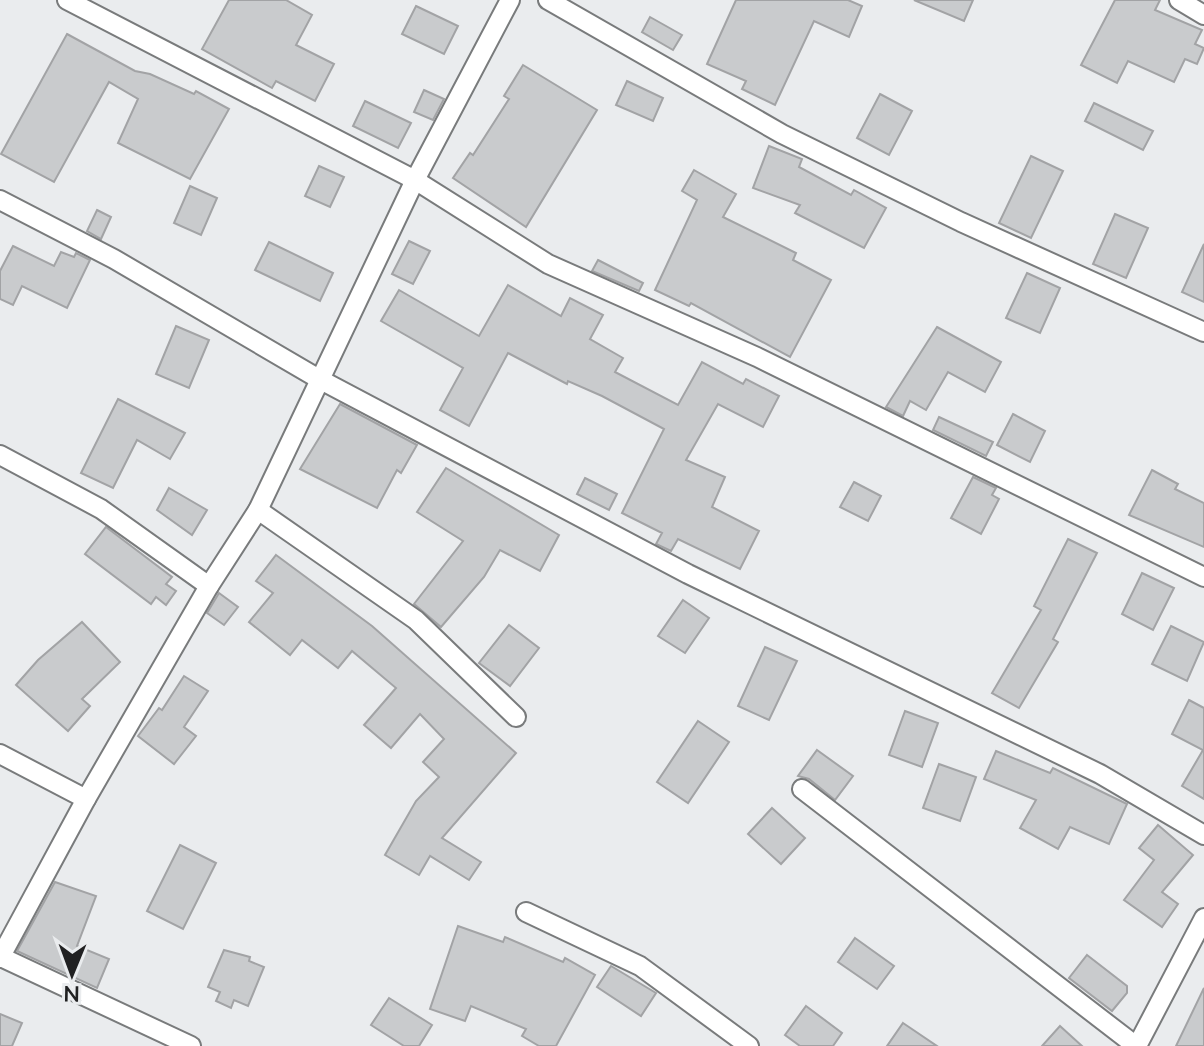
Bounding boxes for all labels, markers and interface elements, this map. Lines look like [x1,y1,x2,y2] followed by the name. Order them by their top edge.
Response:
[32,934,112,1014] north arrow
[63,978,80,1008] text: N

